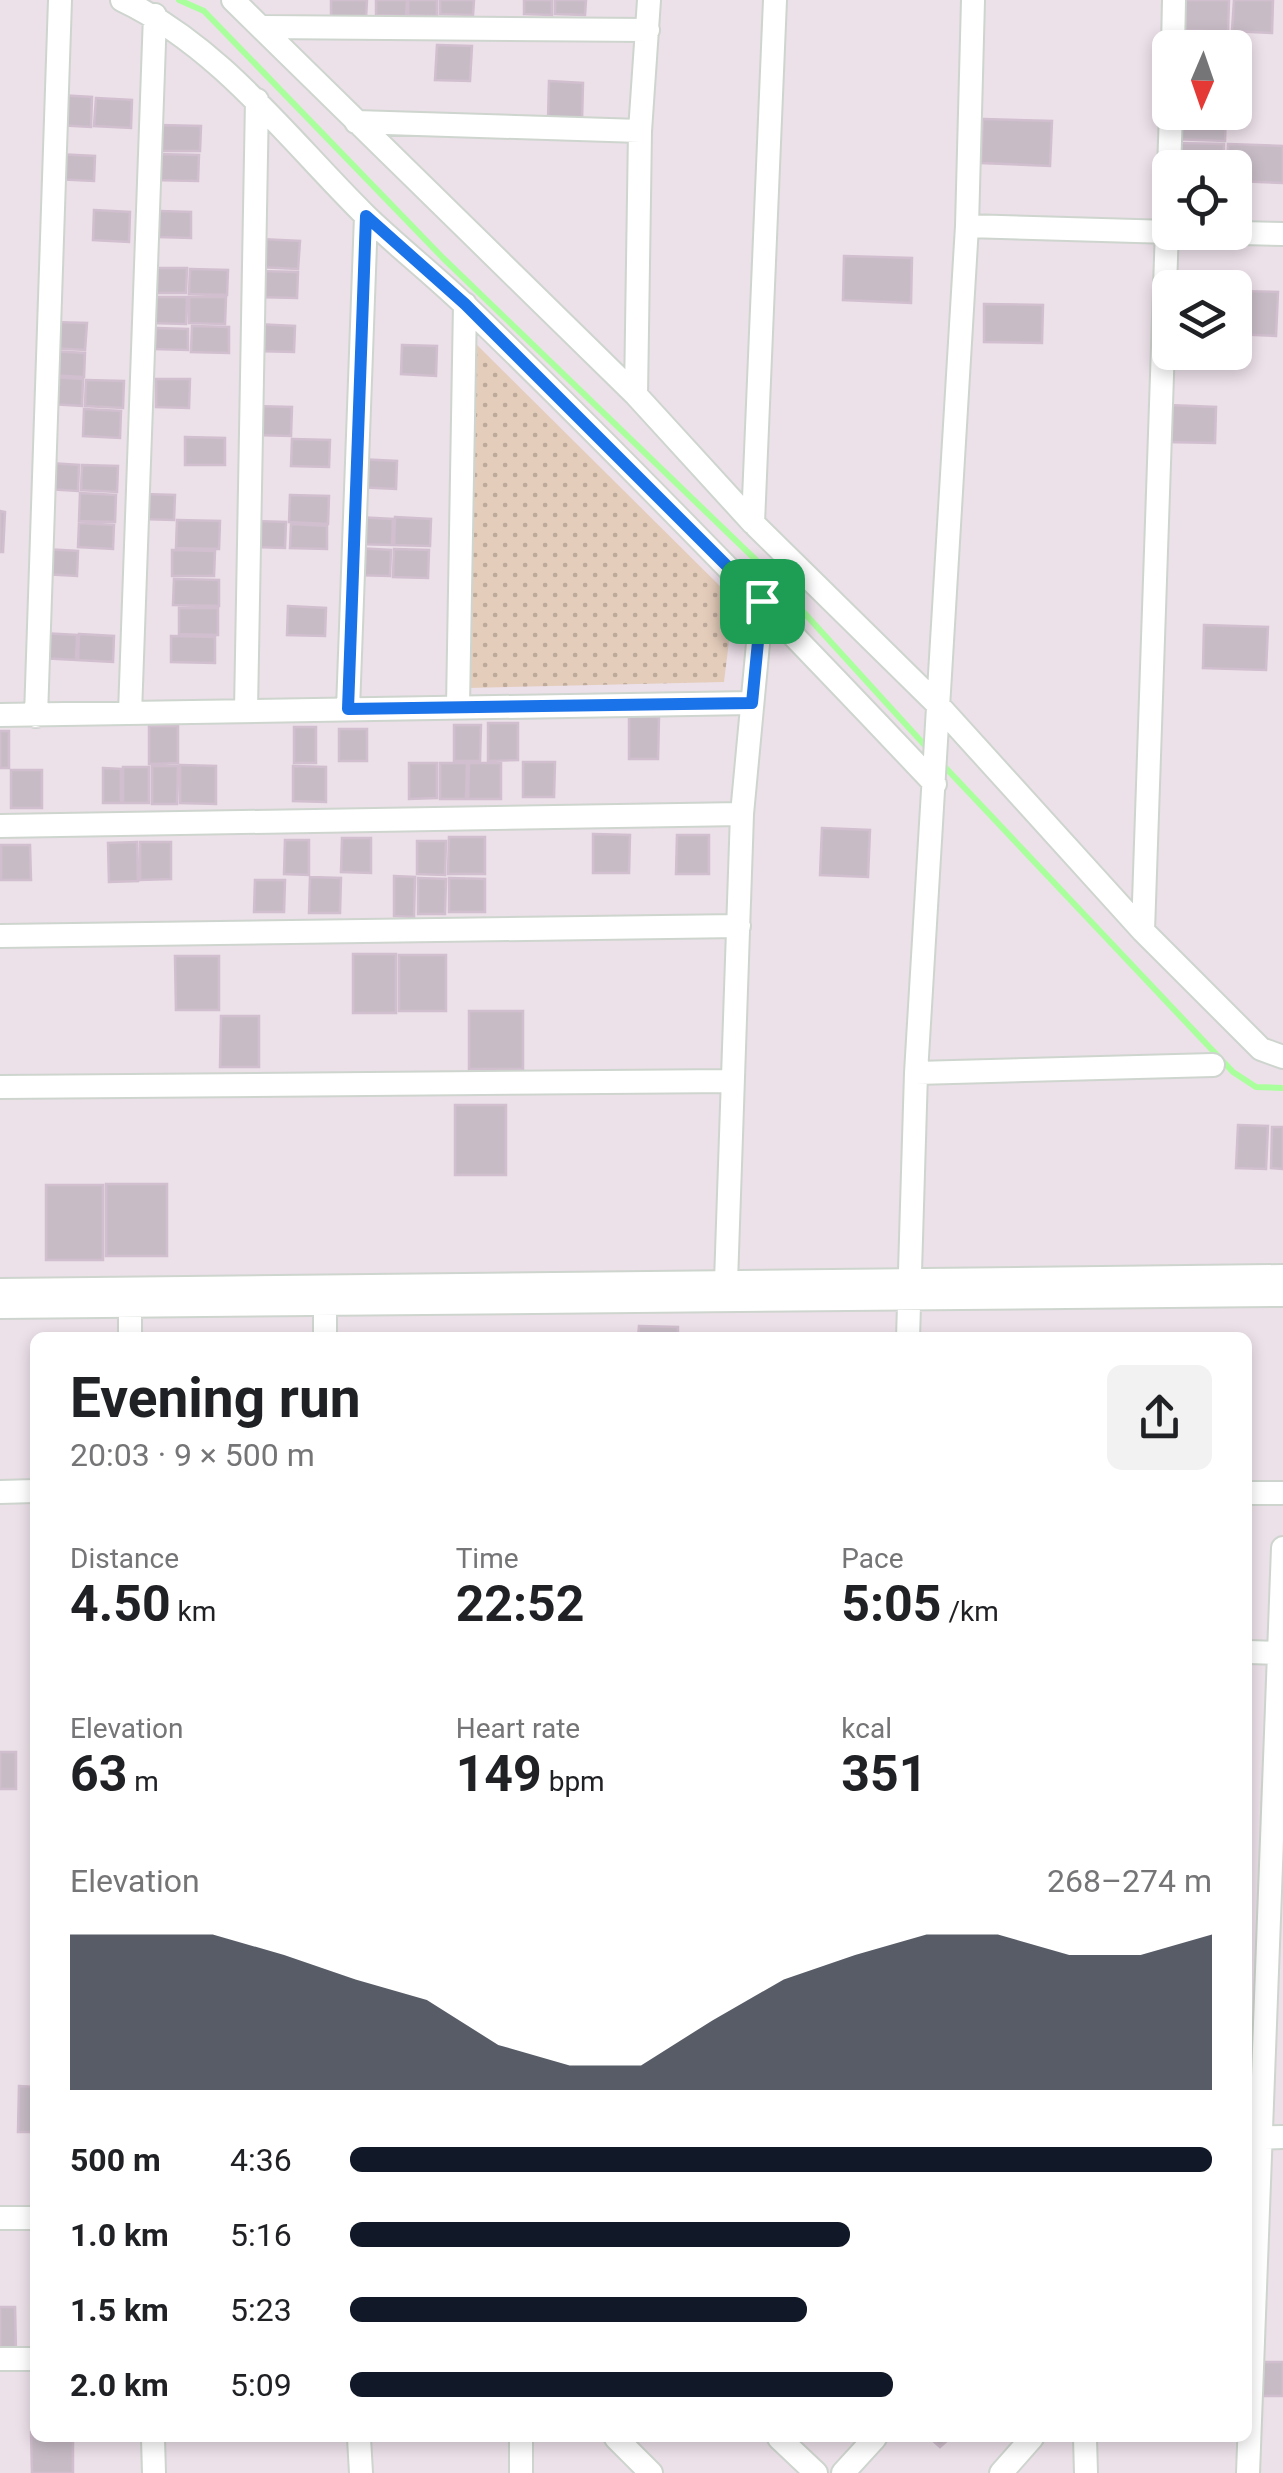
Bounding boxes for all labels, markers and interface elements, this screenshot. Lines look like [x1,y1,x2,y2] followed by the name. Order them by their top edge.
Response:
[1152,30,1252,130] north arrow
[1152,30,1252,370] map controls
[1152,150,1252,250] button: locate
[1152,270,1252,370] button: layers
[720,559,805,644] pin
[735,574,790,629] icon: arrive
[1107,1365,1212,1470] button: share
[70,1366,361,1430] text: Evening run
[70,1436,315,1474] text: 20:03 · 9 × 500 m
[70,1542,179,1575] text: Distance
[456,1542,519,1575] text: Time
[841,1542,904,1575] text: Pace
[70,1575,171,1633] text: 4.50
[456,1575,585,1633] text: 22:52
[841,1575,941,1633] text: 5:05
[171,1595,216,1628] text: km
[941,1595,999,1628] text: /km
[70,1712,183,1745] text: Elevation
[456,1712,580,1745] text: Heart rate
[841,1712,892,1745] text: kcal
[70,1745,127,1803] text: 63
[456,1745,542,1803] text: 149
[841,1745,927,1803] text: 351
[127,1765,159,1798] text: m
[542,1765,605,1798] text: bpm
[70,1862,200,1900] text: Elevation
[1047,1862,1212,1900] text: 268–274 m
[70,2141,161,2179] text: 500 m
[230,2141,292,2179] text: 4:36
[70,2216,169,2254] text: 1.0 km
[230,2216,292,2254] text: 5:16
[70,2291,169,2329] text: 1.5 km
[230,2291,292,2329] text: 5:23
[70,2366,169,2404] text: 2.0 km
[230,2366,292,2404] text: 5:09

